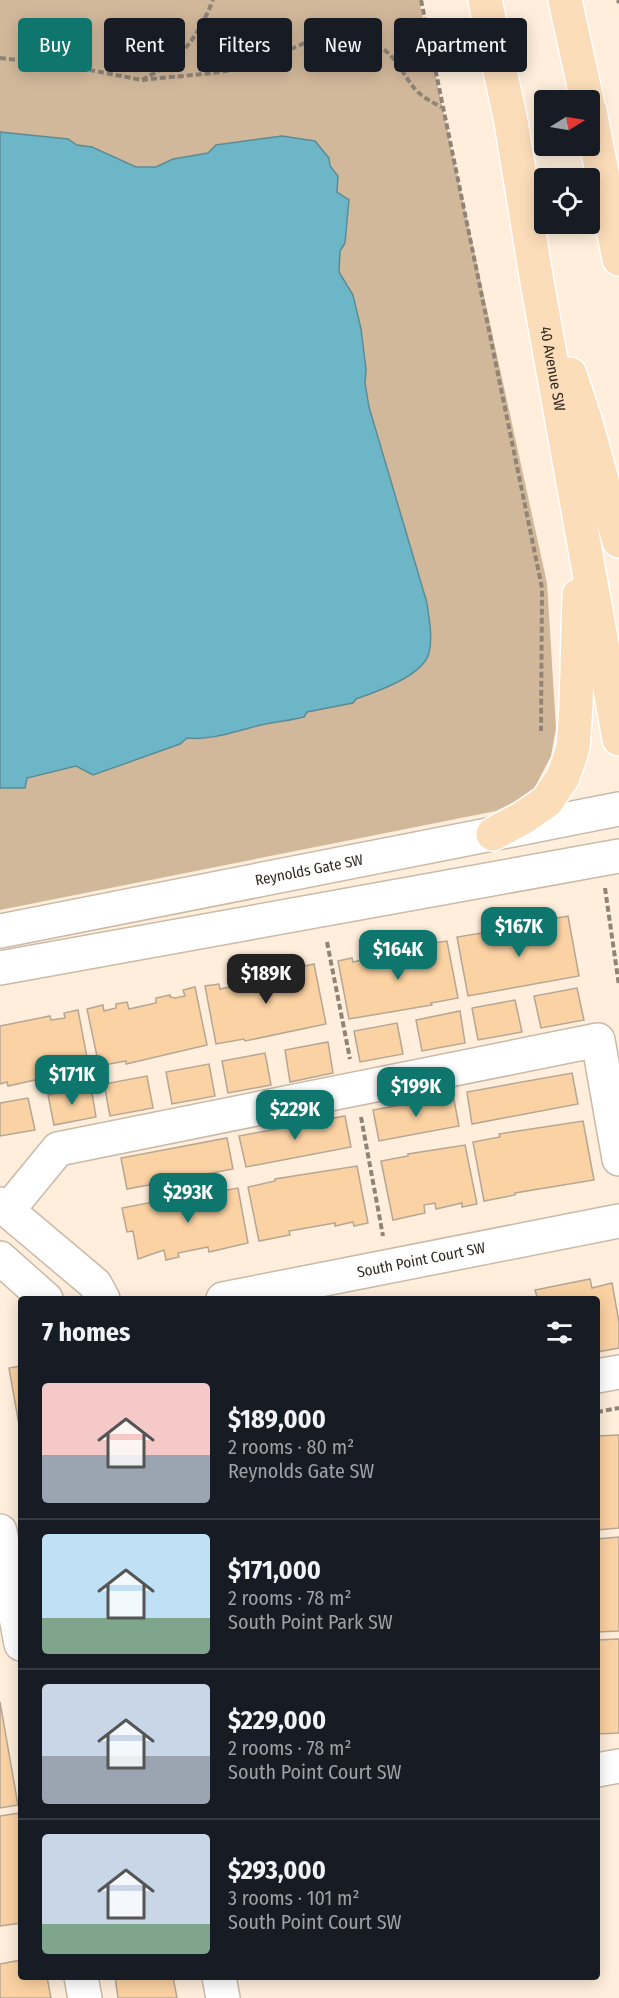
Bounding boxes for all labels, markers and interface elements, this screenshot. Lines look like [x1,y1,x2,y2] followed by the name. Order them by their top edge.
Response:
[18,18,92,72] chip: Buy
[104,18,185,72] chip: Rent
[197,18,292,72] chip: Filters
[304,18,382,72] chip: New
[394,18,527,72] chip: Apartment
[534,90,600,156] north arrow
[534,90,600,234] map controls
[534,168,600,234] button: locate
[536,325,569,413] street label: 40 Avenue SW
[253,851,365,890] street label: Reynolds Gate SW
[477,907,561,958] pin: $167K
[495,914,543,938] text: $167K
[356,930,440,981] pin: $164K
[373,937,423,961] text: $164K
[224,954,308,1005] pin: $189K
[241,961,291,985] text: $189K
[30,1055,114,1106] pin: $171K
[49,1062,95,1086] text: $171K
[374,1067,458,1118] pin: $199K
[391,1074,441,1098] text: $199K
[253,1090,337,1141] pin: $229K
[270,1097,320,1121] text: $229K
[146,1173,230,1224] pin: $293K
[163,1180,213,1204] text: $293K
[356,1239,487,1281] street label: South Point Court SW
[543,1316,576,1349] icon: filters
[42,1317,130,1348] text: 7 homes
[228,1404,326,1435] text: $189,000
[90,1407,162,1479] icon: home
[228,1435,354,1459] text: 2 rooms · 80 m²
[228,1459,374,1483] text: Reynolds Gate SW
[228,1555,321,1586] text: $171,000
[90,1558,162,1630] icon: home
[228,1586,351,1610] text: 2 rooms · 78 m²
[228,1610,393,1634] text: South Point Park SW
[228,1705,326,1736] text: $229,000
[90,1708,162,1780] icon: home
[228,1736,351,1760] text: 2 rooms · 78 m²
[228,1760,402,1784] text: South Point Court SW
[228,1855,326,1886] text: $293,000
[90,1858,162,1930] icon: home
[228,1886,359,1910] text: 3 rooms · 101 m²
[228,1910,402,1934] text: South Point Court SW

